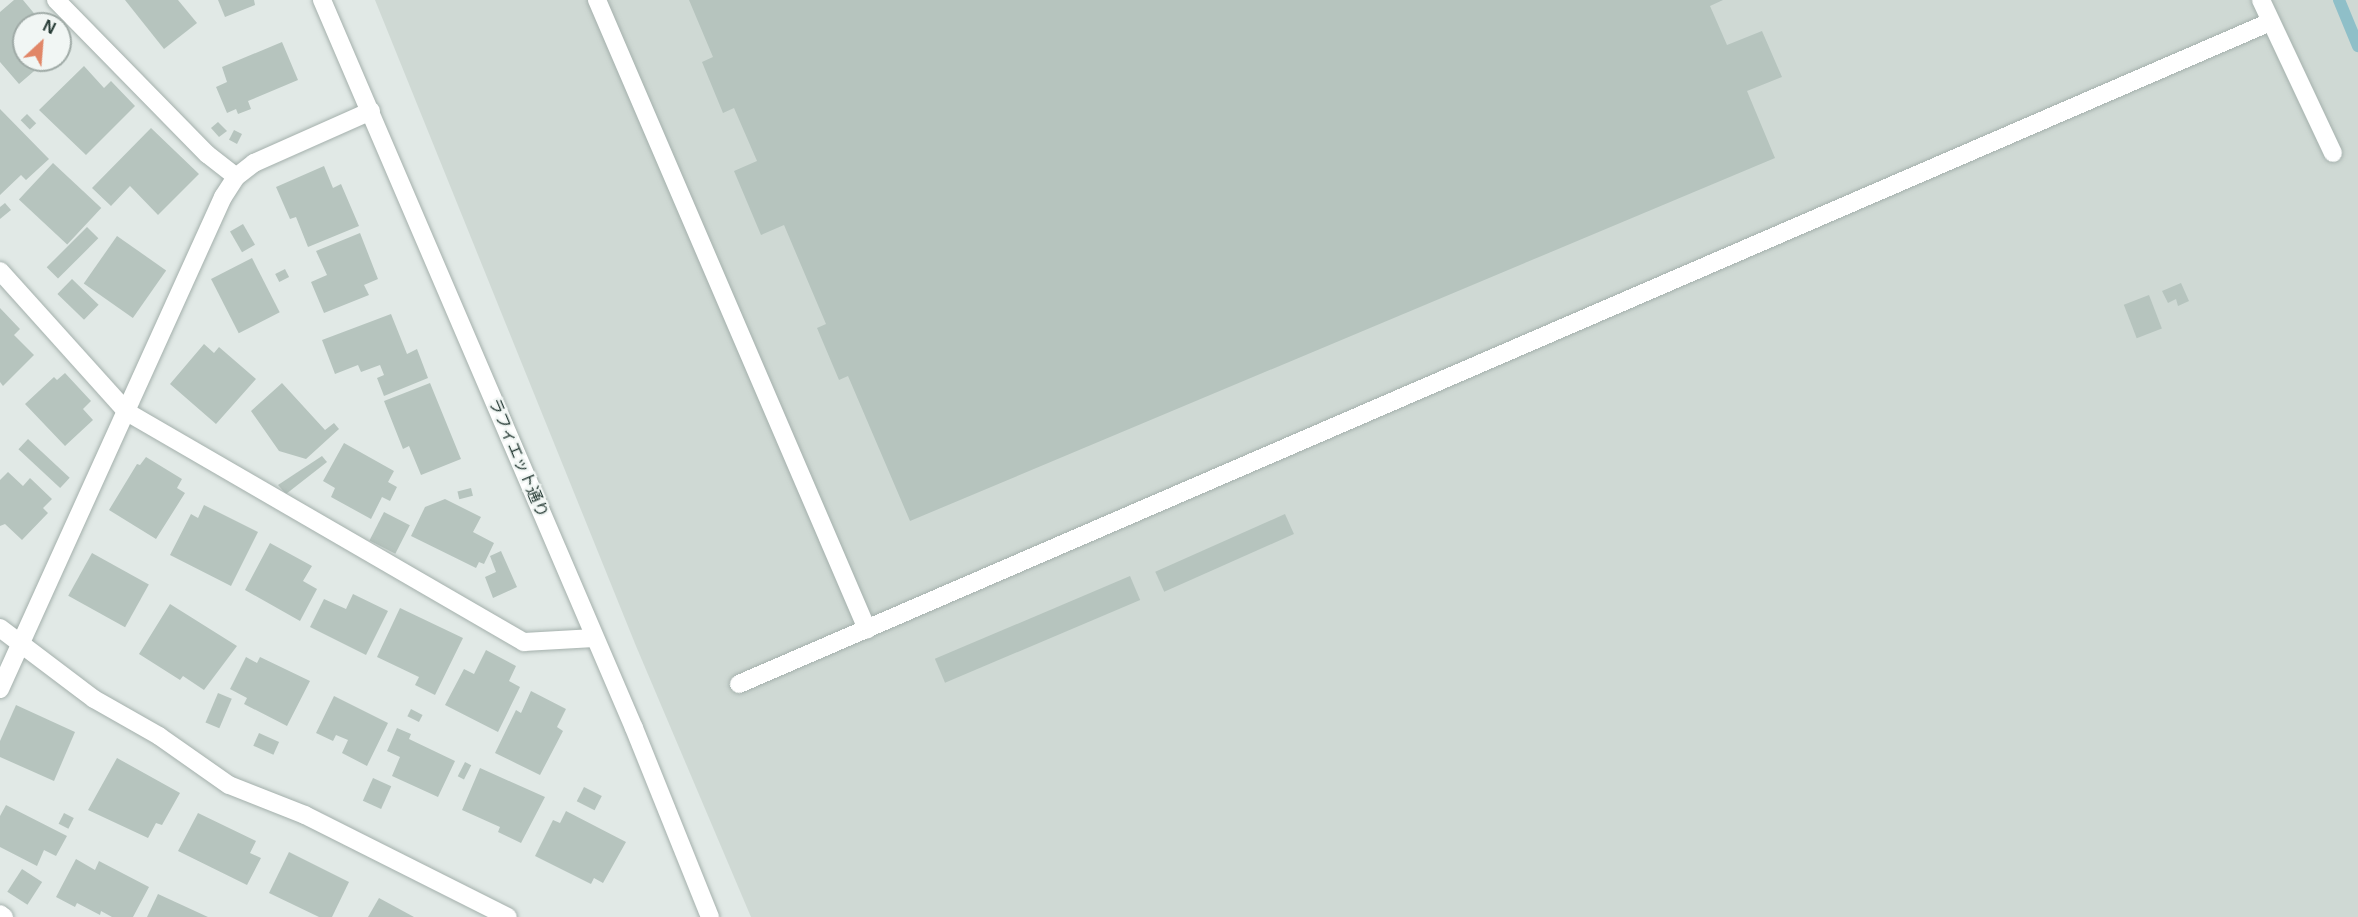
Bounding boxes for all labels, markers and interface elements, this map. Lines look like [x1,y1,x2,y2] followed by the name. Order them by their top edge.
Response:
[12,12,72,72] north arrow
[40,17,58,37] text: N
[484,395,552,521] street label: ラフィエット通り

